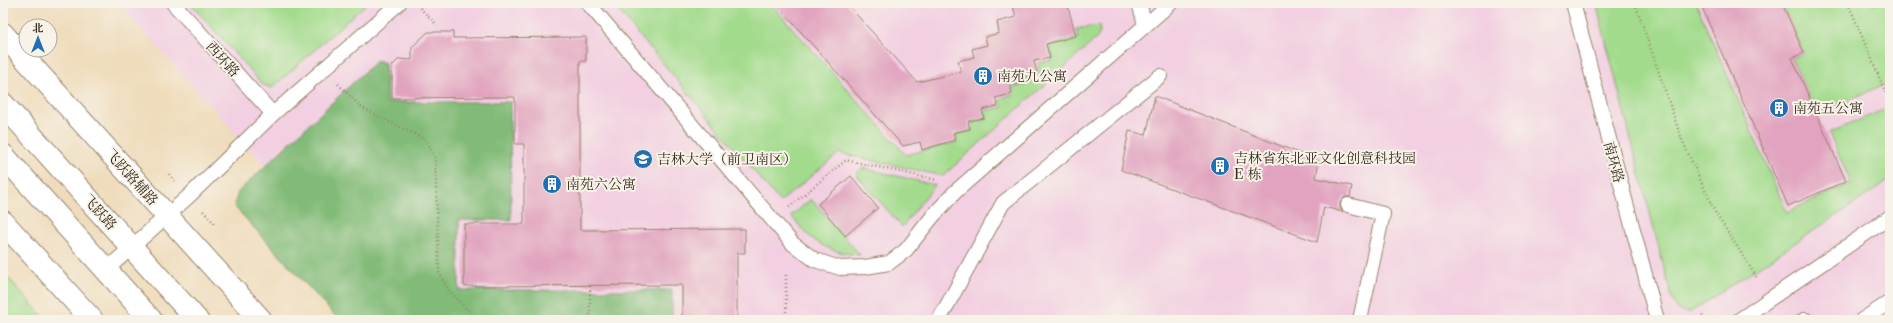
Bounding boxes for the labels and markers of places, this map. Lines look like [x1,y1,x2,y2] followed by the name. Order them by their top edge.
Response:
[972,65,994,87] building icon: 南苑九公寓
[997,67,1067,85] place label: 南苑九公寓
[1768,97,1790,119] building icon: 南苑五公寓
[1793,99,1863,117] place label: 南苑五公寓
[632,148,654,170] school or university icon: 吉林大学（前卫南区）
[1234,149,1416,183] place label: 吉林省东北亚文化创意科技园 E 栋
[657,150,797,168] place label: 吉林大学（前卫南区）
[1209,155,1231,177] building icon: 吉林省东北亚文化创意科技园 E 栋
[541,173,563,195] building icon: 南苑六公寓
[566,175,636,193] place label: 南苑六公寓

